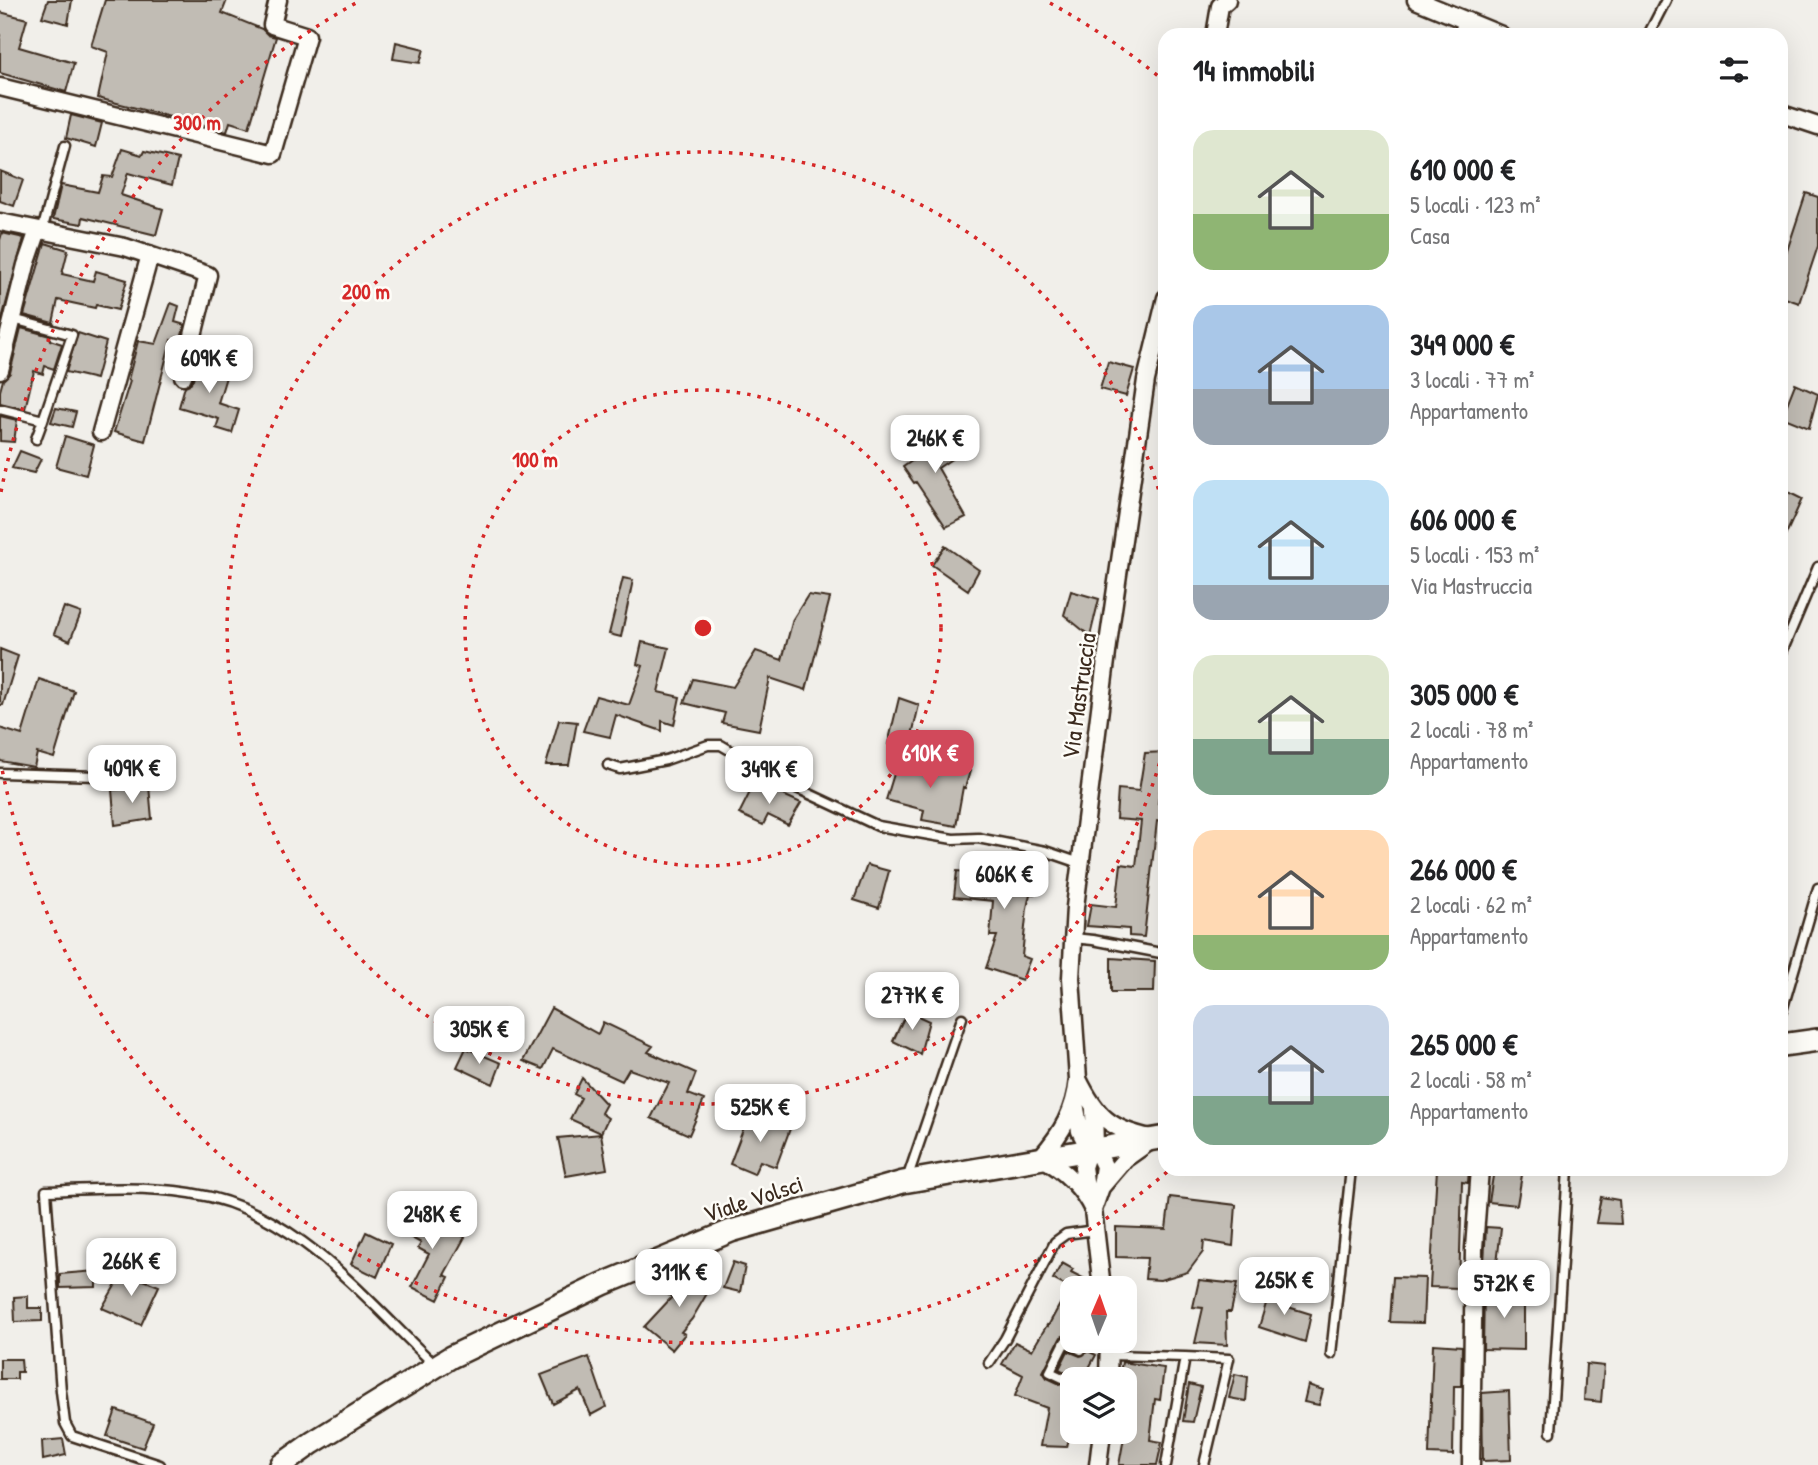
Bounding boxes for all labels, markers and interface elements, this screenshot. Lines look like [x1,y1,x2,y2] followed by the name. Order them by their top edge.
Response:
[1193,50,1315,90] text: 14 immobili
[1715,51,1753,89] icon: filters
[173,108,221,137] text: 300 m
[1410,149,1515,189] text: 610 000 €
[1249,158,1333,242] icon: home
[1410,189,1540,220] text: 5 locali · 123 m²
[1410,220,1450,251] text: Casa
[342,277,390,306] text: 200 m
[1410,324,1514,364] text: 349 000 €
[1249,333,1333,417] icon: home
[152,336,266,395] pin: 609K €
[181,342,237,373] text: 609K €
[1410,364,1534,395] text: 3 locali · 77 m²
[1410,395,1528,426] text: Appartamento
[878,416,992,475] pin: 246K €
[907,422,963,453] text: 246K €
[512,445,558,474] text: 100 m
[1410,499,1516,539] text: 606 000 €
[1249,508,1333,592] icon: home
[1410,539,1539,570] text: 5 locali · 153 m²
[1410,570,1532,601] text: Via Mastruccia
[691,616,715,640] centre of rings
[1053,631,1103,761] street label: Via Mastruccia
[1410,674,1518,714] text: 305 000 €
[1249,683,1333,767] icon: home
[1410,714,1533,745] text: 2 locali · 78 m²
[873,730,987,790] pin: 610K €
[902,737,958,768] text: 610K €
[1410,745,1528,776] text: Appartamento
[75,746,189,805] pin: 409K €
[712,746,826,806] pin: 349K €
[104,752,160,783] text: 409K €
[741,753,797,784] text: 349K €
[1410,849,1517,889] text: 266 000 €
[947,852,1061,911] pin: 606K €
[975,858,1033,889] text: 606K €
[1249,858,1333,942] icon: home
[1410,889,1532,920] text: 2 locali · 62 m²
[1410,920,1528,951] text: Appartamento
[855,972,969,1032] pin: 277K €
[881,979,943,1010] text: 277K €
[422,1006,536,1066] pin: 305K €
[450,1013,508,1044] text: 305K €
[1410,1024,1517,1064] text: 265 000 €
[1249,1033,1333,1117] icon: home
[1410,1064,1532,1095] text: 2 locali · 58 m²
[703,1084,817,1144] pin: 525K €
[731,1091,789,1122] text: 525K €
[1410,1095,1528,1126] text: Appartamento
[699,1167,807,1229] street label: Viale Volsci
[375,1192,489,1251] pin: 248K €
[403,1198,461,1229] text: 248K €
[74,1238,188,1298] pin: 266K €
[102,1245,160,1276] text: 266K €
[622,1250,736,1309] pin: 311K €
[651,1256,707,1287] text: 311K €
[1227,1258,1341,1317] pin: 265K €
[1447,1260,1561,1320] pin: 572K €
[1255,1264,1313,1295] text: 265K €
[1474,1267,1534,1298] text: 572K €
[1060,1276,1138,1353] north arrow
[1060,1276,1137,1444] map controls
[1060,1367,1137,1444] button: layers

